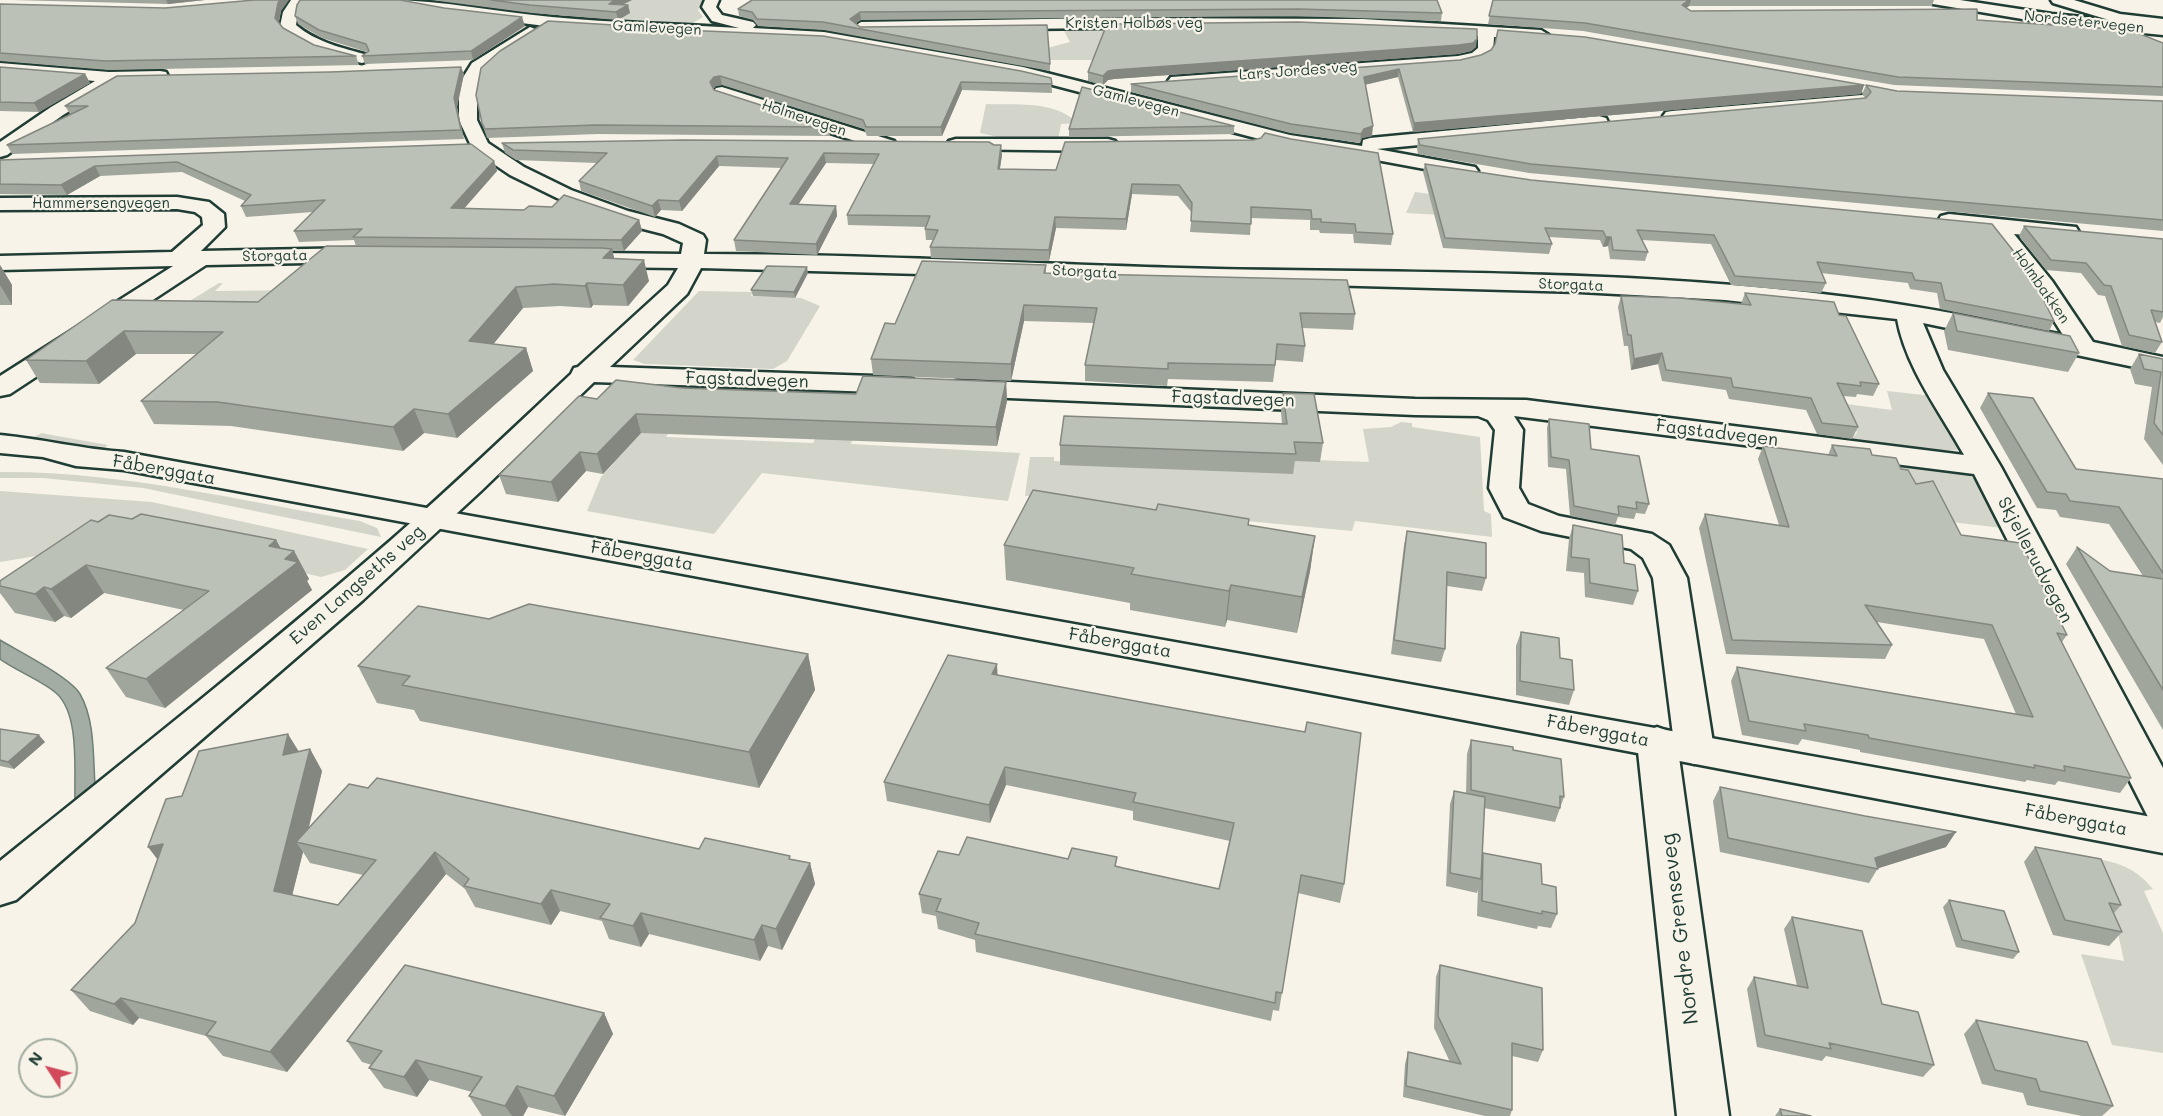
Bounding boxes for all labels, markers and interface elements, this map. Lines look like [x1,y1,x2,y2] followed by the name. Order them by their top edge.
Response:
[2023,7,2145,37] street label: Nordsetervegen
[1065,14,1203,32] street label: Kristen Holbøs veg
[612,17,702,39] street label: Gamlevegen
[1238,58,1358,84] street label: Lars Jordes veg
[1091,81,1181,121] street label: Gamlevegen
[759,96,849,140] street label: Holmevegen
[32,194,170,212] street label: Hammersengvegen
[2008,245,2074,327] street label: Holmbakken
[242,246,308,266] street label: Storgata
[1052,261,1118,283] street label: Storgata
[1538,275,1604,295] street label: Storgata
[685,367,809,393] street label: Fagstadvegen
[1171,386,1295,412] street label: Fagstadvegen
[1655,415,1779,451] street label: Fagstadvegen
[111,450,217,490] street label: Fåberggata
[1993,493,2077,627] street label: Skjellerudvegen
[285,521,429,649] street label: Even Langseths veg
[589,536,695,576] street label: Fåberggata
[1067,623,1173,663] street label: Fåberggata
[1545,710,1651,752] street label: Fåberggata
[2023,799,2129,841] street label: Fåberggata
[1656,832,1704,1026] street label: Nordre Grenseveg
[18,1038,78,1098] north arrow
[23,1047,47,1069] text: N

